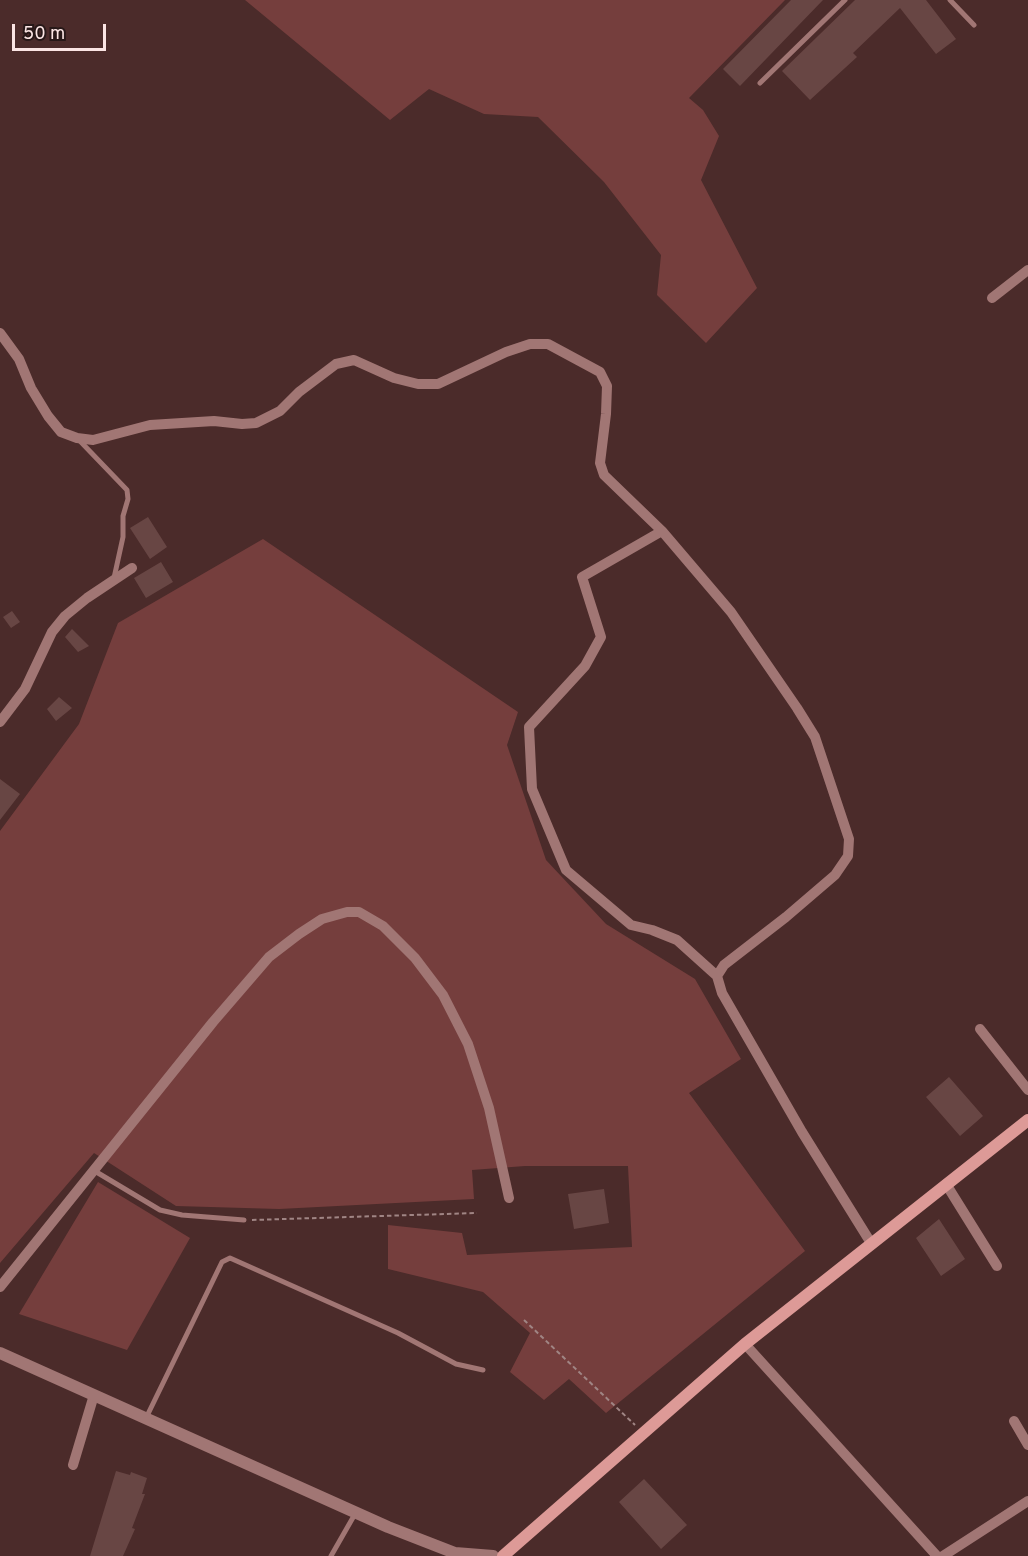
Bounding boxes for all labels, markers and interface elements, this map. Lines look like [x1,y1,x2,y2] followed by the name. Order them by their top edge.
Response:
[15,12,110,50] scale bar
[23,23,65,46] text: 50 m

